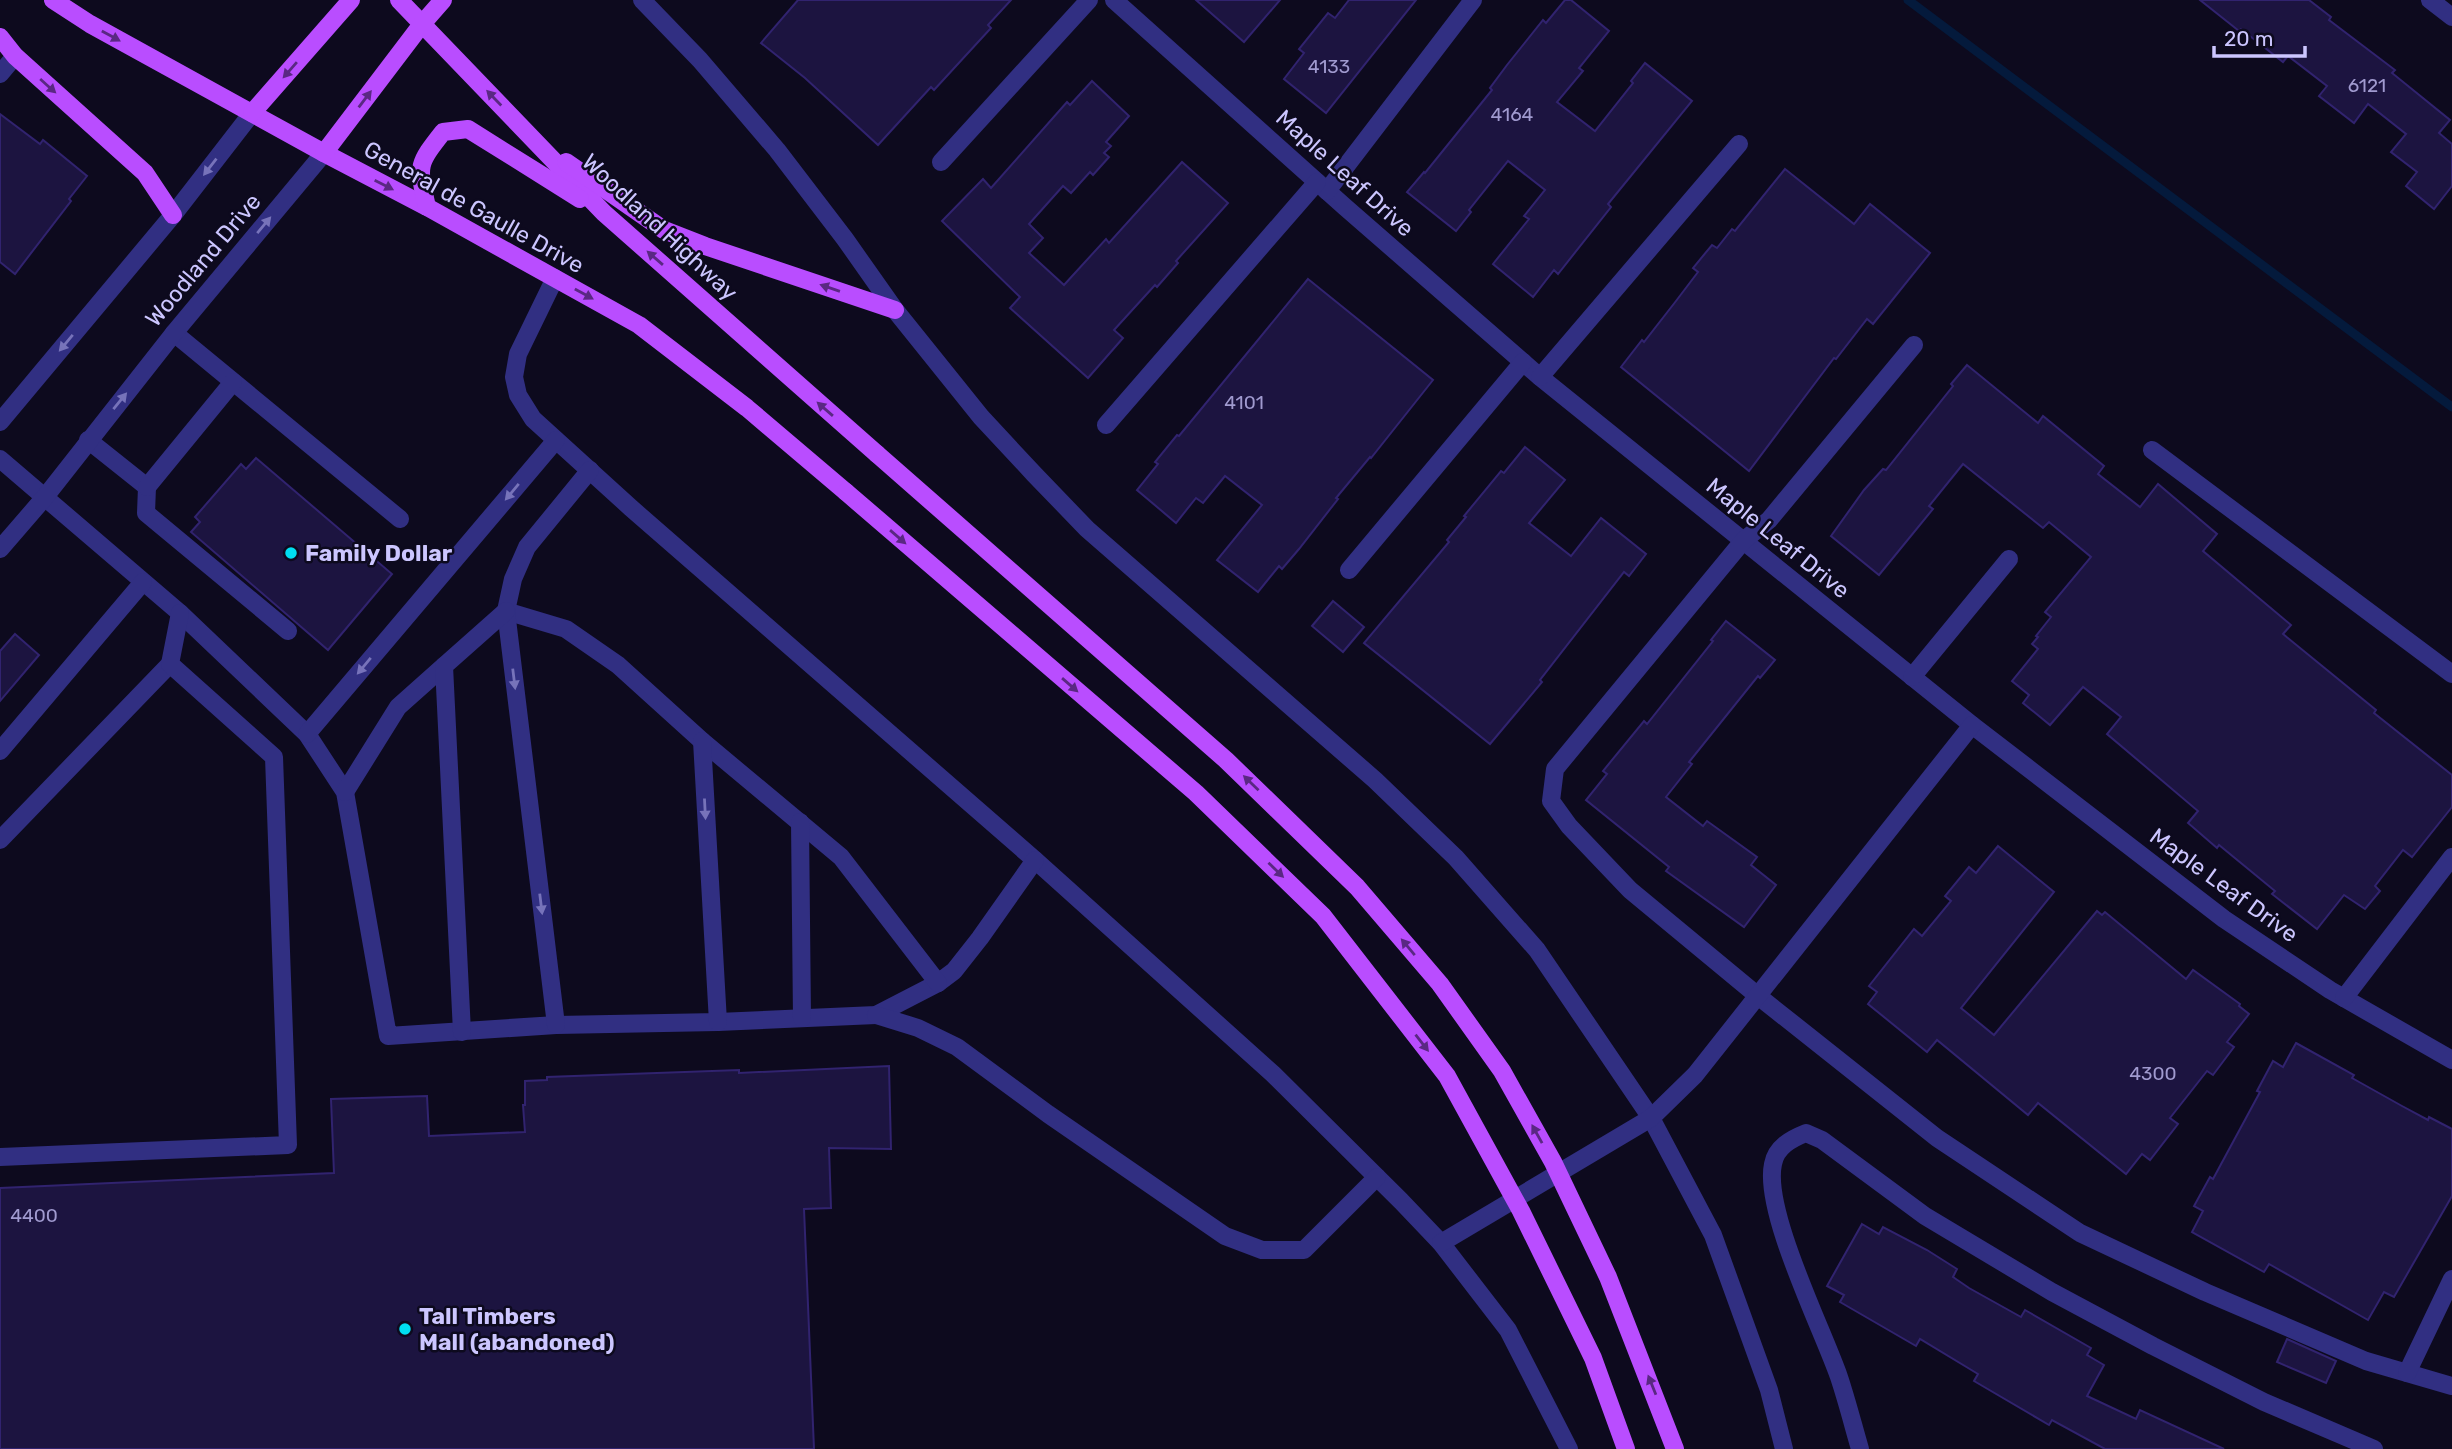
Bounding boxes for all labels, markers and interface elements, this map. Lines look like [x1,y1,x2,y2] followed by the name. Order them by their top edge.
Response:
[2214,14,2305,58] scale bar
[2224,26,2273,51] text: 20 m
[102,30,121,42] one-way arrow
[1308,55,1350,78] house number: 4133
[282,61,298,79] one-way arrow
[2348,74,2386,97] house number: 6121
[39,77,56,93] one-way arrow
[357,90,371,108] one-way arrow
[486,90,502,107] one-way arrow
[1491,103,1534,126] house number: 4164
[1270,104,1420,242] street label: Maple Leaf Drive
[359,135,589,279] street label: General de Gaulle Drive
[576,148,744,306] street label: Woodland Highway
[202,158,217,176] one-way arrow
[374,179,394,190] one-way arrow
[139,188,267,332] street label: Woodland Drive
[256,216,272,234] one-way arrow
[646,250,664,266] one-way arrow
[819,283,840,293] one-way arrow
[574,288,593,300] one-way arrow
[58,334,73,352] one-way arrow
[1224,391,1264,414] house number: 4101
[112,392,127,410] one-way arrow
[817,402,834,417] one-way arrow
[1701,472,1855,604] street label: Maple Leaf Drive
[505,484,520,501] one-way arrow
[889,529,907,545] one-way arrow
[305,539,453,567] place label: Family Dollar
[283,545,299,561] marker: Family Dollar
[357,656,372,674] one-way arrow
[508,668,519,690] one-way arrow
[1062,677,1079,692] one-way arrow
[1242,775,1259,792] one-way arrow
[700,798,711,820] one-way arrow
[2144,822,2304,948] street label: Maple Leaf Drive
[1267,862,1284,879] one-way arrow
[536,894,547,916] one-way arrow
[1400,938,1416,956] one-way arrow
[1415,1034,1430,1052] one-way arrow
[2129,1062,2177,1085] house number: 4300
[1531,1124,1543,1143] one-way arrow
[10,1204,58,1227] house number: 4400
[419,1302,615,1356] place label: Tall Timbers Mall (abandoned)
[397,1321,413,1337] marker: Tall Timbers Mall (abandoned)
[1646,1374,1657,1395] one-way arrow

